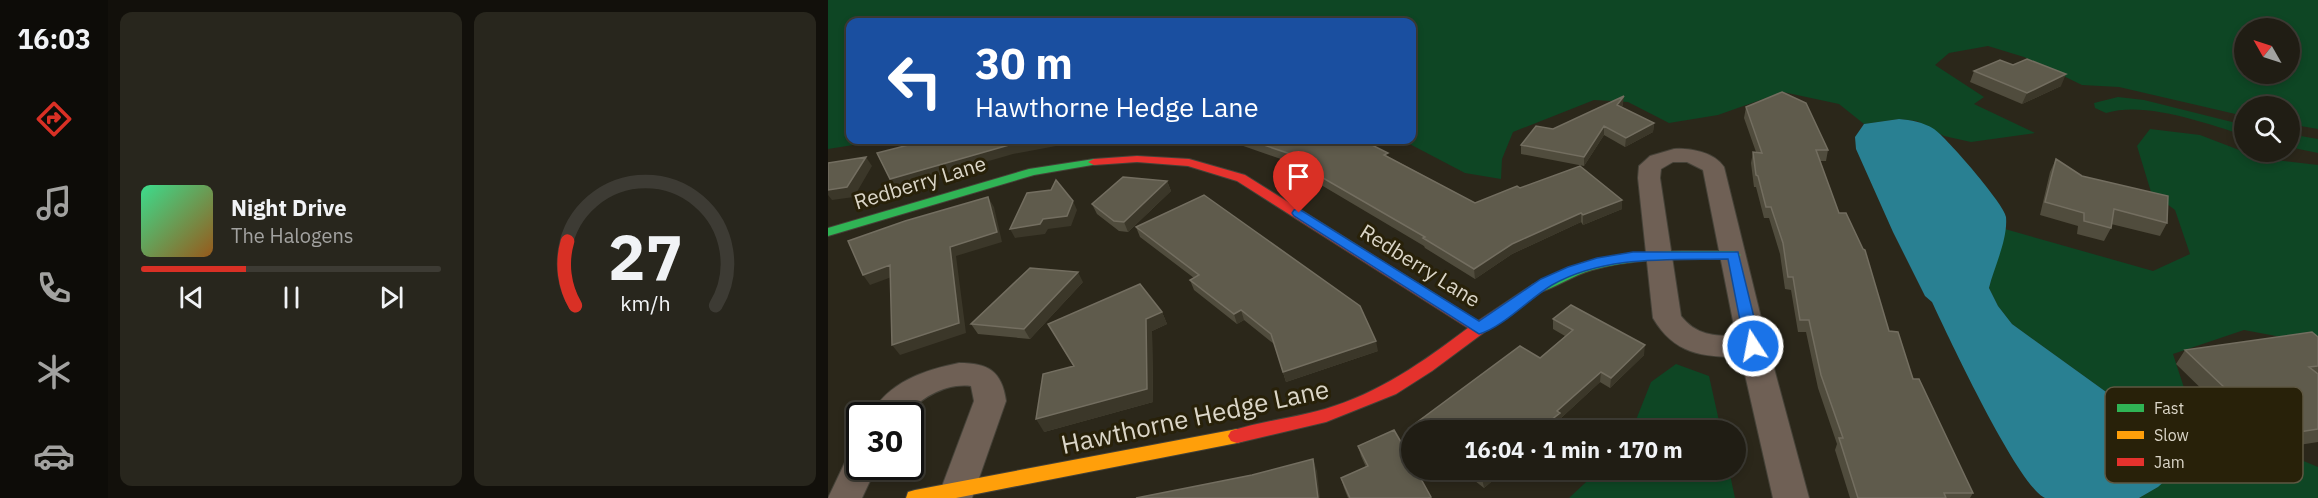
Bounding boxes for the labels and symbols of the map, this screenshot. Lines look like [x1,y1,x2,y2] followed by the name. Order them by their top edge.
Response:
[2234,18,2300,84] north arrow
[850,149,989,215] street label: Redberry Lane
[1273,151,1324,213] pin
[1355,217,1486,313] street label: Redberry Lane
[1721,314,1785,378] position arrow
[1058,371,1332,461] street label: Hawthorne Hedge Lane
[2105,387,2303,483] legend
[2154,398,2184,418] text: Fast
[846,402,924,480] speed limit sign: 30
[2154,425,2189,445] text: Slow
[2154,452,2185,472] text: Jam

